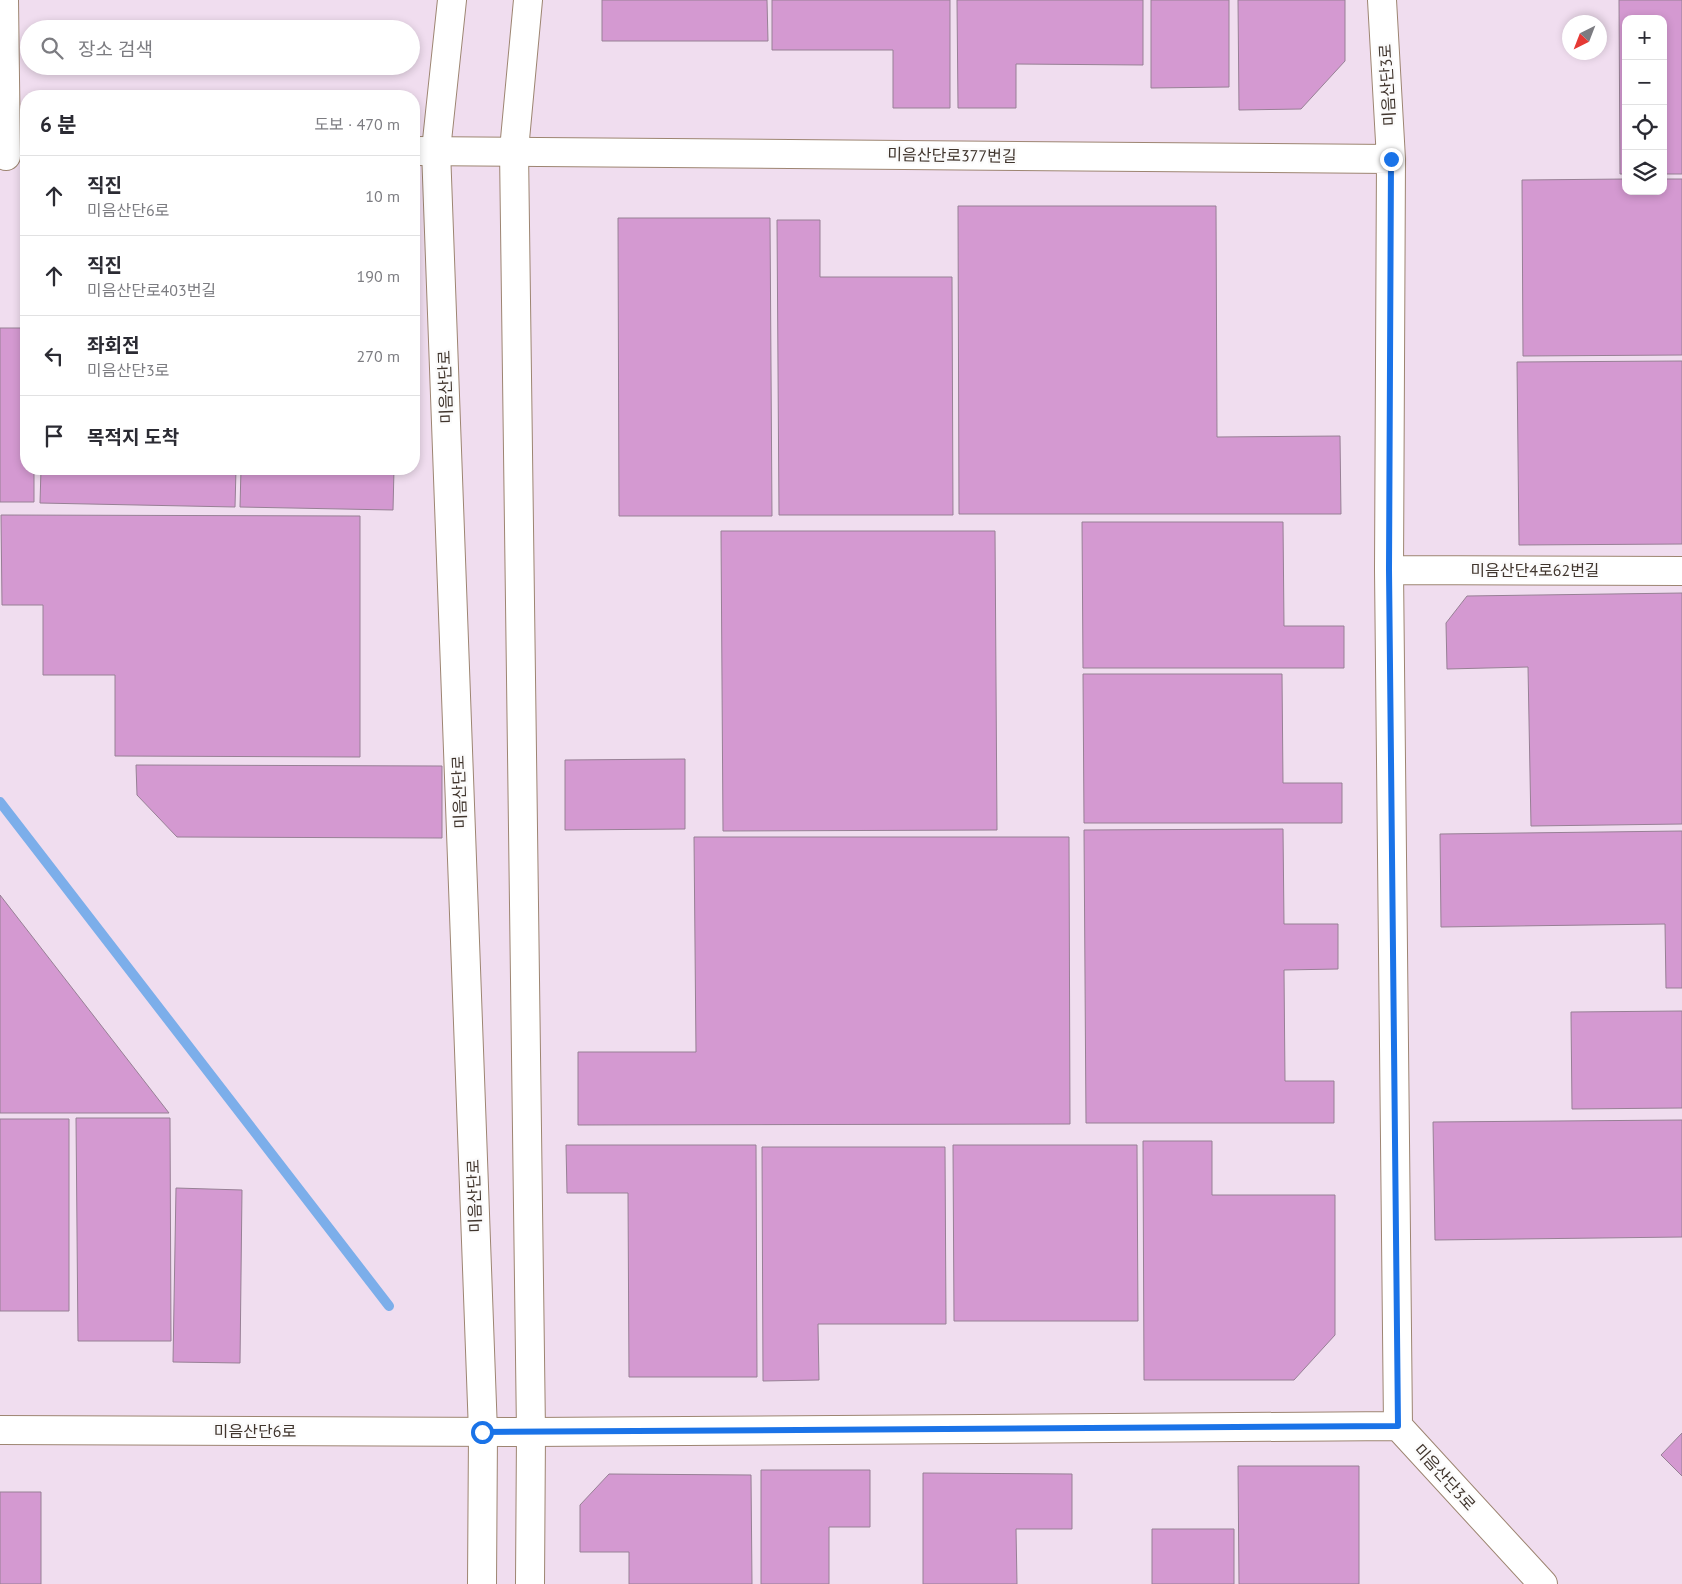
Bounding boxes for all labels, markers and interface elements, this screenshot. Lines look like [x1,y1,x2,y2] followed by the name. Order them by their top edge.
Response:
[1562,15,1607,60] north arrow
[1622,15,1667,195] map controls
[1622,15,1667,60] button: +
[20,20,420,75] search box
[38,34,66,62] icon: search
[78,37,153,61] text: 장소 검색
[1375,43,1399,127] street label: 미음산단3로
[1622,60,1667,105] button: −
[1622,105,1667,150] button: locate
[40,111,77,138] text: 6 분
[314,114,400,134] text: 도보 · 470 m
[887,144,1017,166] street label: 미음산단로377번길
[1380,148,1403,171] route end
[1622,150,1667,195] button: layers
[87,173,122,197] text: 직진
[40,182,68,210] icon: ahead
[365,186,400,206] text: 10 m
[87,200,169,220] text: 미음산단6로
[87,253,122,277] text: 직진
[40,262,68,290] icon: ahead
[357,266,400,286] text: 190 m
[87,280,216,300] text: 미음산단로403번길
[87,333,139,357] text: 좌회전
[40,342,68,370] icon: left
[357,346,400,366] text: 270 m
[434,350,456,424] street label: 미음산단로
[87,360,169,380] text: 미음산단3로
[40,422,68,450] icon: arrive
[87,425,179,449] text: 목적지 도착
[1470,560,1600,580] street label: 미음산단4로62번길
[448,755,470,829] street label: 미음산단로
[463,1159,485,1233] street label: 미음산단로
[214,1421,296,1441] street label: 미음산단6로
[471,1421,494,1444] route start
[1410,1440,1480,1514] street label: 미음산단3로

